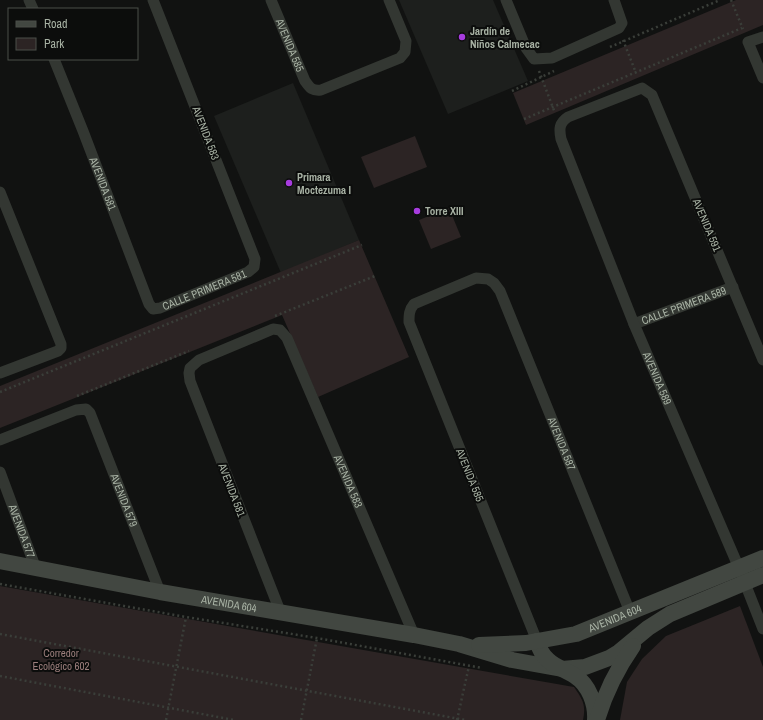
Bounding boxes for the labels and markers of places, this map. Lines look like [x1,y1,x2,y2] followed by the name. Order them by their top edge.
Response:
[470,24,540,51] place label: Jardín de Niños Calmecac
[457,32,467,42] marker: Jardín de Niños Calmecac
[297,170,351,197] place label: Primara Moctezuma I
[284,178,294,188] marker: Primara Moctezuma I
[425,204,463,218] place label: Torre XIII
[412,206,422,216] marker: Torre XIII

